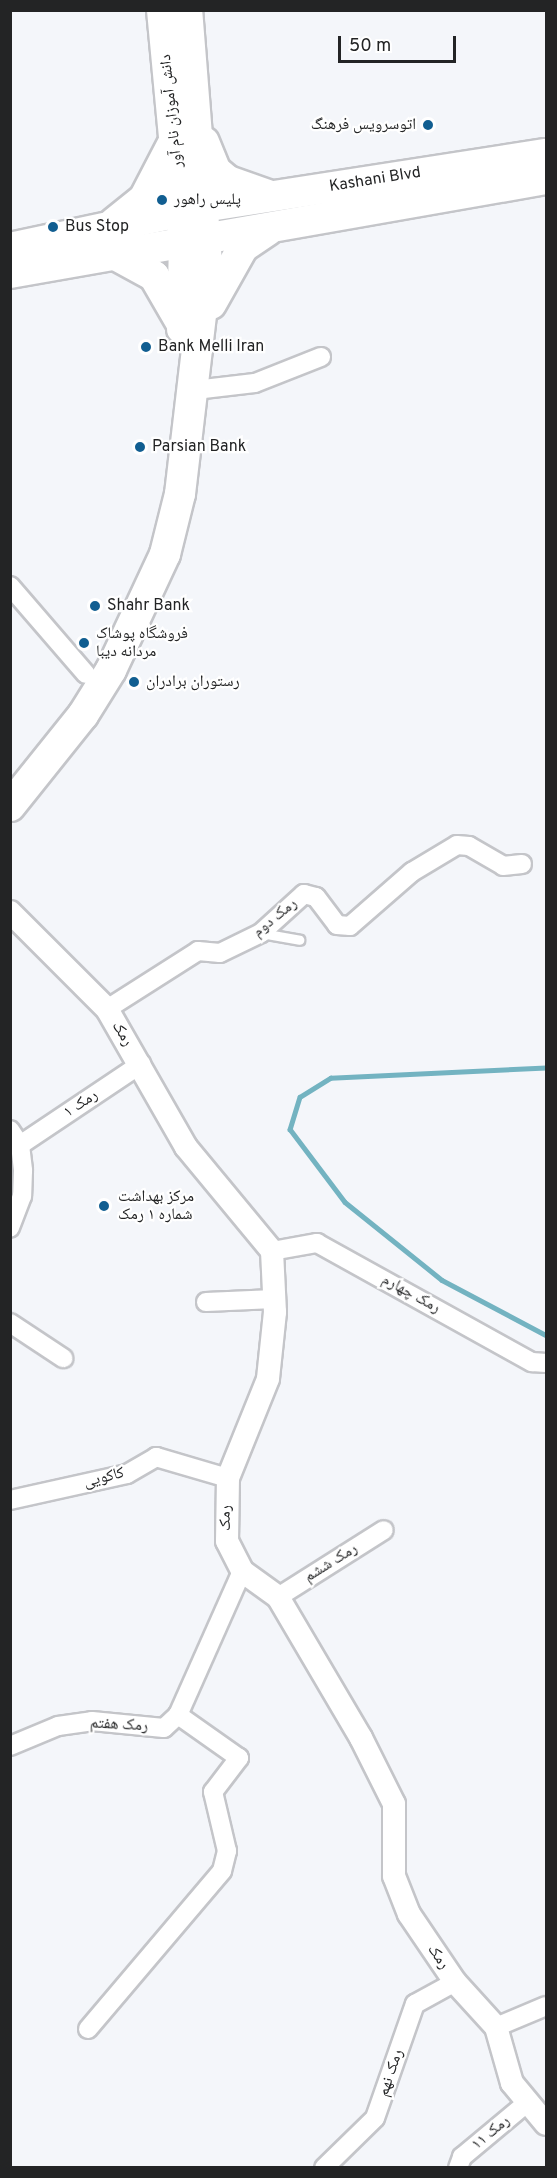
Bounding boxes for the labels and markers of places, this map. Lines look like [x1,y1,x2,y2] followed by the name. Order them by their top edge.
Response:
[311,115,416,135] place label: اتوسرویس فرهنگ
[421,118,435,132] marker: اتوسرویس فرهنگ
[174,190,241,210] place label: پلیس راهور
[155,193,169,207] marker: پلیس راهور
[65,217,129,237] place label: Bus Stop
[46,220,60,234] marker: Bus Stop
[158,337,264,357] place label: Bank Melli Iran
[139,340,153,354] marker: Bank Melli Iran
[152,437,246,457] place label: Parsian Bank
[133,440,147,454] marker: Parsian Bank
[107,596,190,616] place label: Shahr Bank
[88,599,102,613] marker: Shahr Bank
[96,624,188,662] place label: فروشگاه پوشاک مردانه دیبا
[77,636,91,650] marker: فروشگاه پوشاک مردانه دیبا
[146,672,240,692] place label: رستوران برادران
[127,675,141,689] marker: رستوران برادران
[118,1187,194,1225] place label: مرکز بهداشت شماره ۱ رمک
[95,1197,113,1215] marker: مرکز بهداشت شماره ۱ رمک

